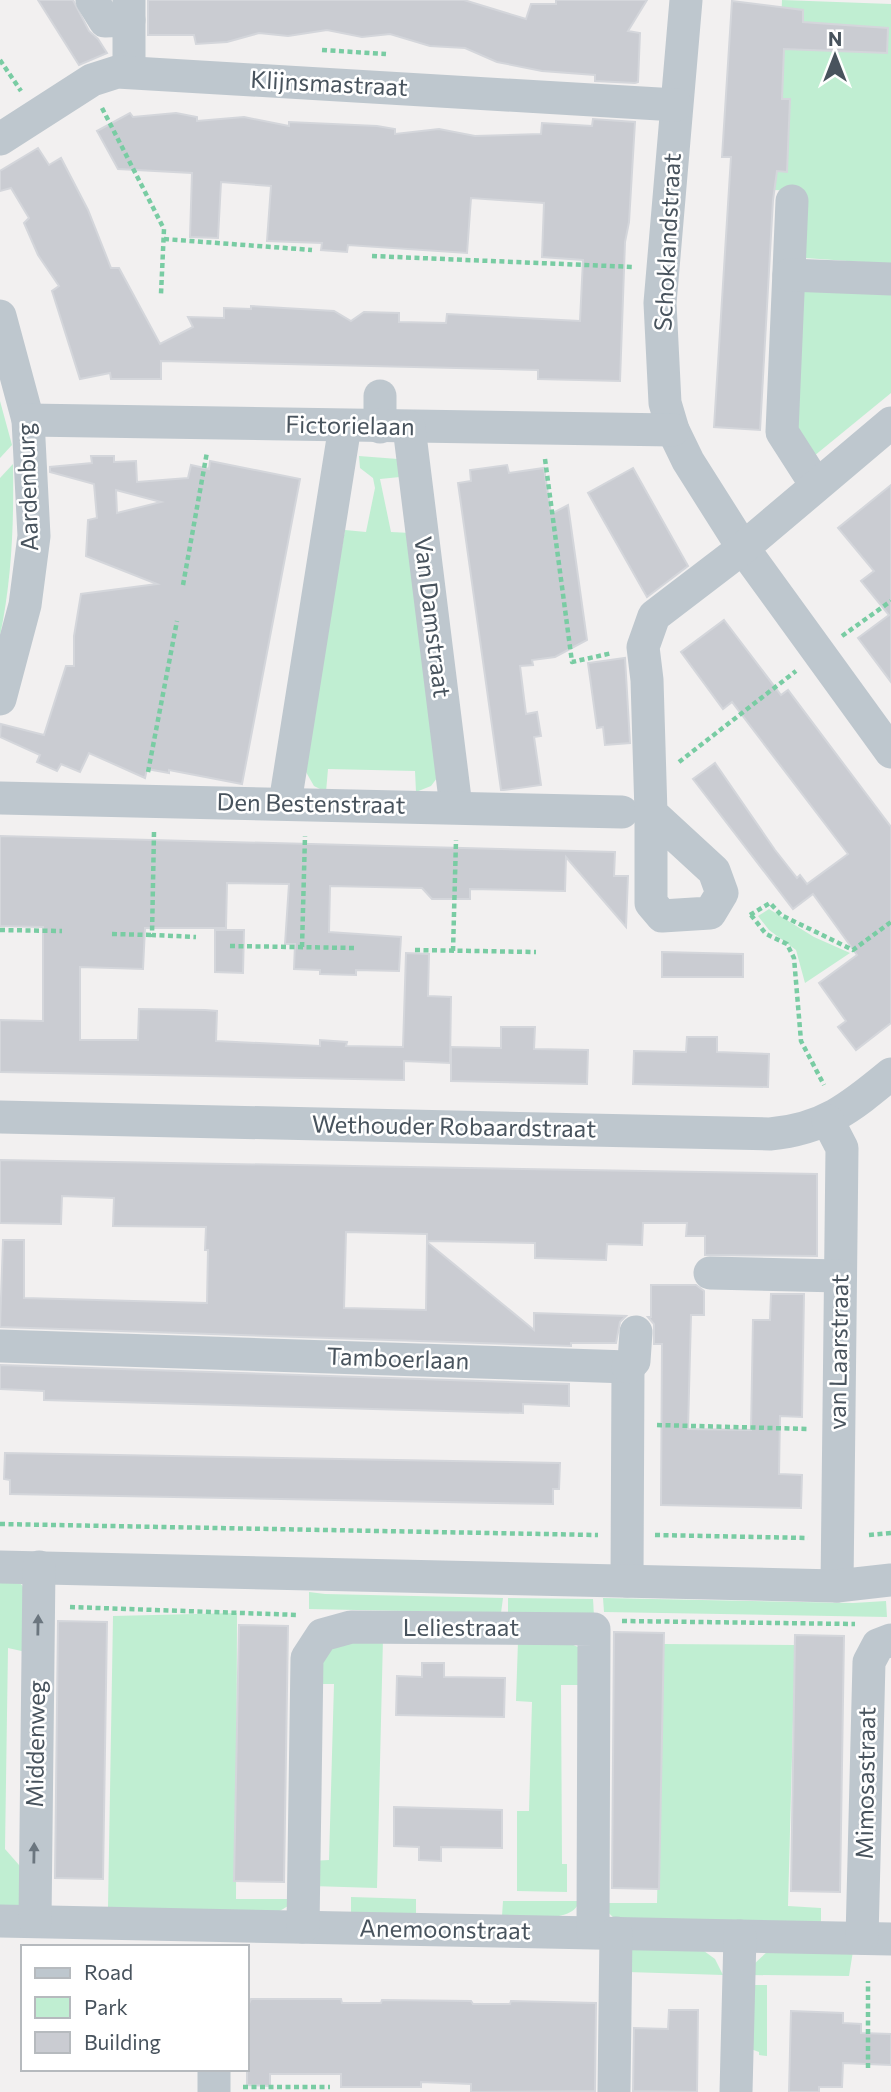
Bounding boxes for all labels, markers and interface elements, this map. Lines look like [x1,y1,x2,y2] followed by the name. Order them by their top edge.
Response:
[800,21,870,91] north arrow
[828,27,842,50] text: N
[250,64,409,101] street label: Klijnsmastraat
[647,152,686,332] street label: Schoklandstraat
[285,409,415,440] street label: Fictorielaan
[10,422,43,552] street label: Aardenburg
[409,535,458,699] street label: Van Damstraat
[216,786,406,819] street label: Den Bestenstraat
[312,1109,597,1142] street label: Wethouder Robaardstraat
[822,1274,853,1430] street label: van Laarstraat
[326,1341,470,1374] street label: Tamboerlaan
[403,1612,519,1641] street label: Leliestraat
[33,1614,44,1636] one-way arrow
[19,1680,50,1808] street label: Middenweg
[849,1706,880,1860] street label: Mimosastraat
[29,1841,40,1863] one-way arrow
[359,1913,531,1944] street label: Anemoonstraat
[21,1945,248,2071] legend
[84,1959,133,1984] text: Road
[84,1994,128,2019] text: Park
[84,2029,161,2054] text: Building

